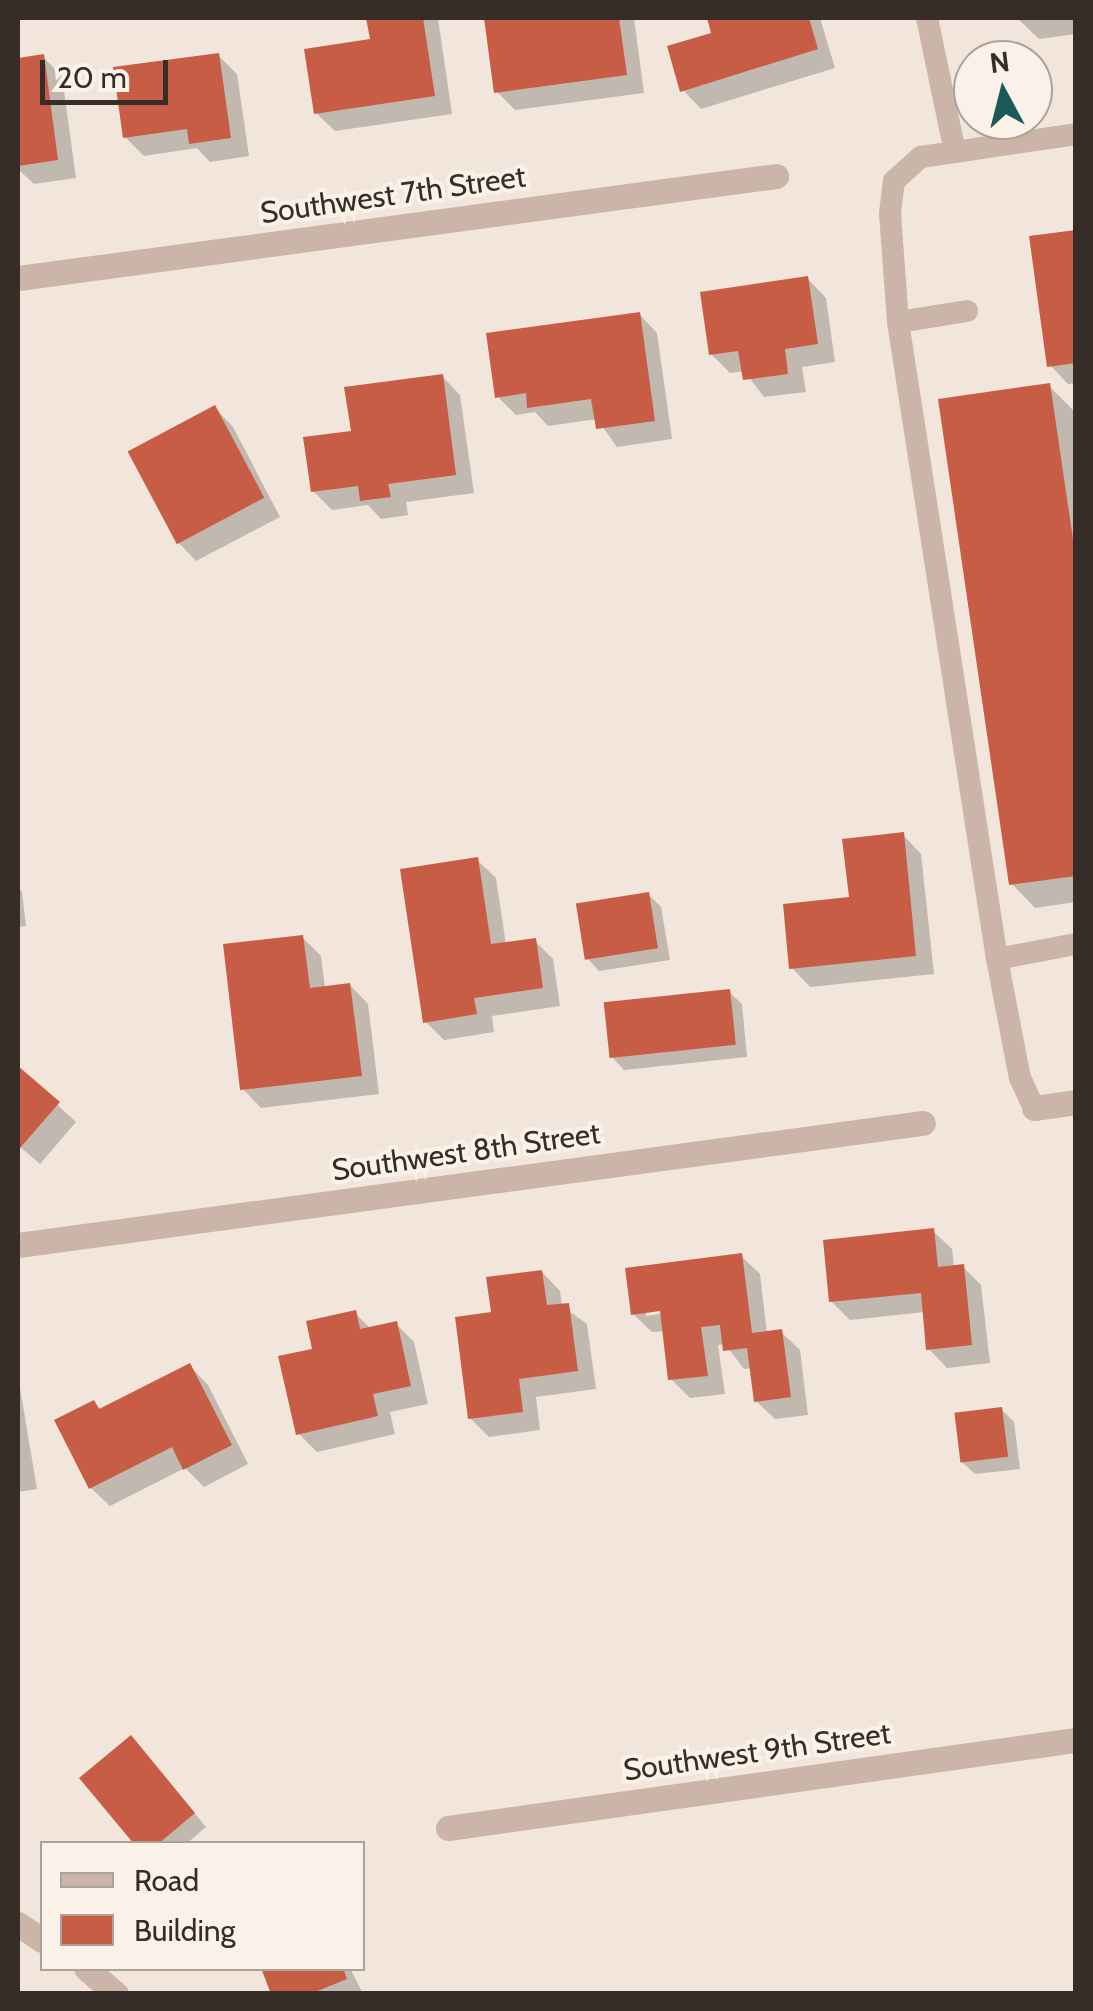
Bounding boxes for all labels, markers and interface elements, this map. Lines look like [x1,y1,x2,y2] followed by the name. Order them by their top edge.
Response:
[45,40,172,102] scale bar
[953,40,1053,140] north arrow
[988,44,1011,80] text: N
[57,59,127,96] text: 20 m
[258,159,528,231] street label: Southwest 7th Street
[330,1115,602,1189] street label: Southwest 8th Street
[621,1715,893,1789] street label: Southwest 9th Street
[40,1841,365,1971] legend
[134,1862,199,1899] text: Road
[134,1912,236,1949] text: Building

